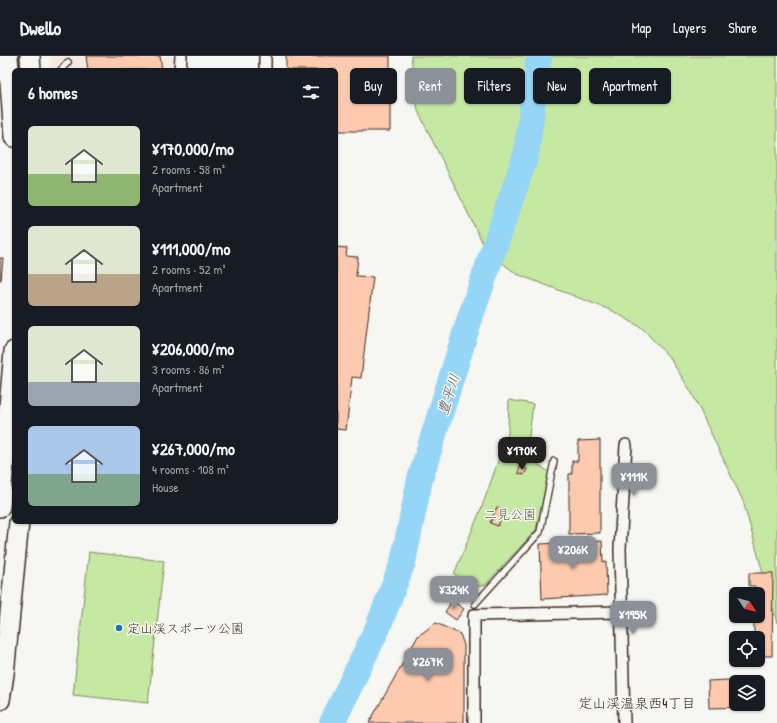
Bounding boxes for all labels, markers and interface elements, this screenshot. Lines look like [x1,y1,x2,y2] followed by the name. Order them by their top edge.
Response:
[20,15,61,41] text: Dwello
[631,18,651,37] text: Map
[673,18,706,37] text: Layers
[728,18,757,37] text: Share
[350,68,397,104] chip: Buy
[405,68,456,104] chip: Rent
[464,68,525,104] chip: Filters
[533,68,581,104] chip: New
[589,68,671,104] chip: Apartment
[28,81,78,104] text: 6 homes
[300,81,322,103] icon: filters
[152,137,234,160] text: ¥170,000/mo
[60,142,108,190] icon: home
[152,160,225,178] text: 2 rooms · 58 m²
[152,178,203,196] text: Apartment
[152,237,230,260] text: ¥111,000/mo
[60,242,108,290] icon: home
[152,260,225,278] text: 2 rooms · 52 m²
[152,278,203,296] text: Apartment
[152,337,234,360] text: ¥206,000/mo
[60,342,108,390] icon: home
[152,360,224,378] text: 3 rooms · 86 m²
[432,371,464,417] water label: 豊平川
[152,378,203,396] text: Apartment
[152,437,235,460] text: ¥267,000/mo
[494,437,550,471] pin: ¥170K
[507,441,537,459] text: ¥170K
[60,442,108,490] icon: home
[152,460,229,478] text: 4 rooms · 108 m²
[606,463,662,497] pin: ¥111K
[621,467,648,485] text: ¥111K
[152,478,179,496] text: House
[484,505,536,523] park label: 二見公園
[545,536,601,570] pin: ¥206K
[558,540,588,558] text: ¥206K
[426,576,482,610] pin: ¥324K
[439,580,469,598] text: ¥324K
[729,587,765,623] north arrow
[729,587,765,711] map controls
[605,601,661,635] pin: ¥195K
[619,605,647,623] text: ¥195K
[127,619,244,637] place label: 定山渓スポーツ公園
[114,623,124,633] marker: 定山渓スポーツ公園
[729,631,765,667] button: locate
[400,648,456,682] pin: ¥267K
[413,652,443,670] text: ¥267K
[729,675,765,711] button: layers
[578,693,696,712] district label: 定山渓温泉西4丁目

